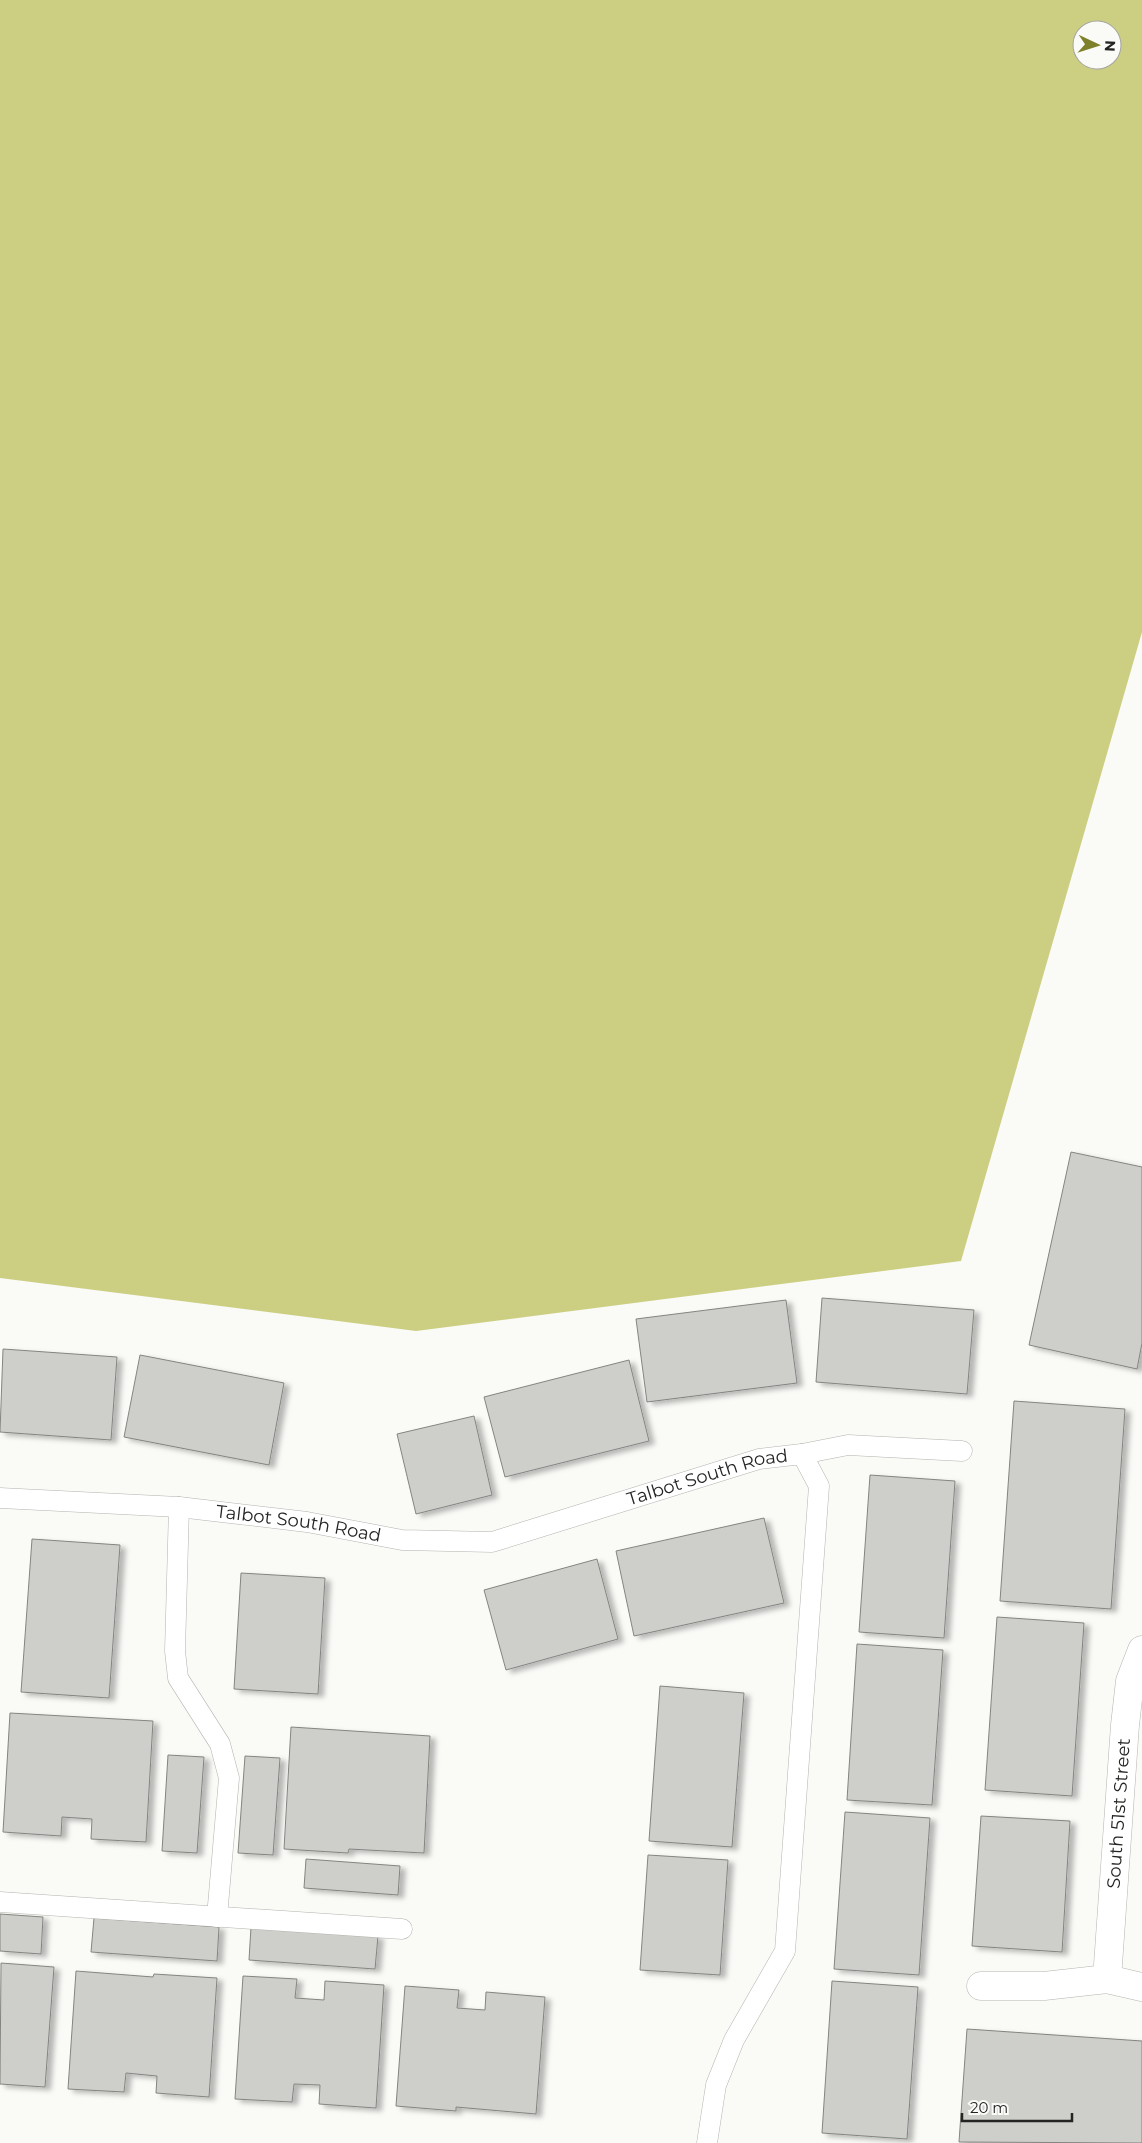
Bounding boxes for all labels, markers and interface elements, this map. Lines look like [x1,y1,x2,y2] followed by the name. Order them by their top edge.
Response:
[1072,20,1122,70] north arrow
[1101,40,1119,52] text: N
[624,1445,789,1510] street label: Talbot South Road
[215,1500,383,1547] street label: Talbot South Road
[1102,1737,1135,1889] street label: South 51st Street
[962,2090,1072,2122] scale bar
[970,2098,1008,2117] text: 20 m

